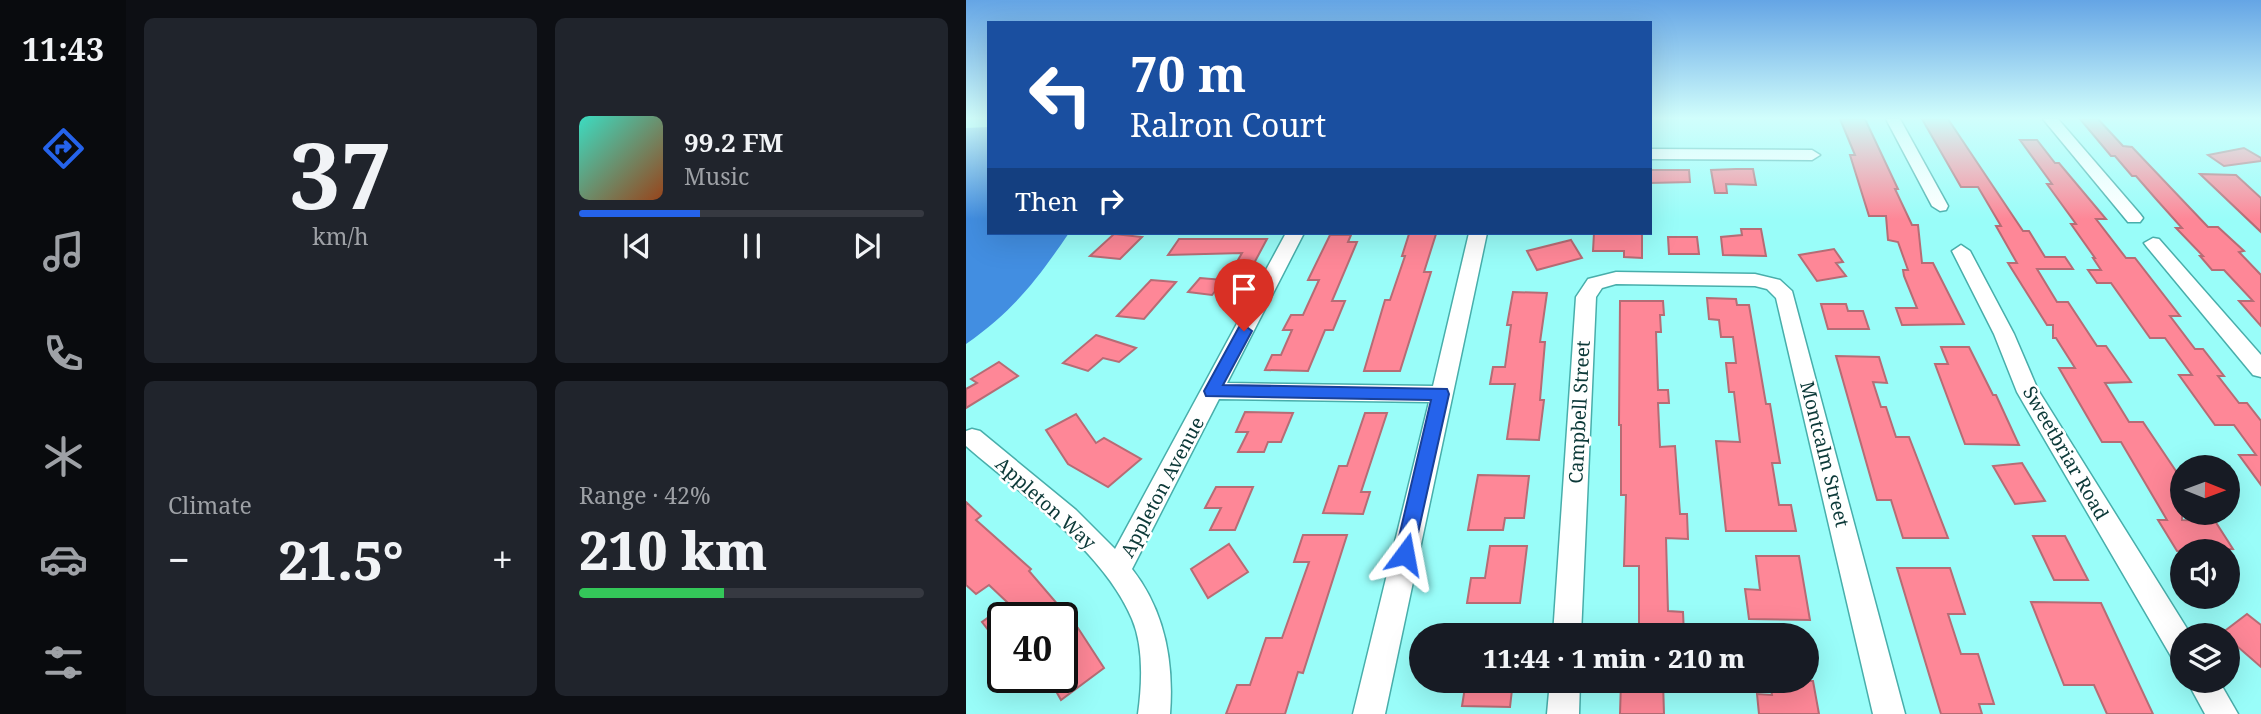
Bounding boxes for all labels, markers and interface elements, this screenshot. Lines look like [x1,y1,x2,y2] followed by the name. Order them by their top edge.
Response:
[22,27,104,70] text: 11:43
[1130,40,1246,106] text: 70 m
[1015,49,1106,140] icon: left
[1130,103,1326,146] text: Ralron Court
[289,112,392,236] text: 37
[39,124,88,173] icon: directions
[684,124,783,160] text: 99.2 FM
[684,160,749,192] text: Music
[1092,182,1130,220] icon: right
[1015,183,1078,219] text: Then
[312,220,369,252] text: km/h
[39,227,88,276] icon: music
[618,227,656,265] icon: previous
[733,227,771,265] icon: pause
[848,227,886,265] icon: next
[1214,259,1274,331] pin
[1225,270,1263,308] icon: arrive
[39,329,88,378] icon: phone
[1562,339,1596,484] street label: Campbell Street
[1794,378,1856,530] street label: Montcalm Street
[2017,381,2115,525] street label: Sweetbriar Road
[1114,412,1210,562] street label: Appleton Avenue
[39,432,88,481] icon: climate
[990,451,1102,555] street label: Appleton Way
[2170,455,2240,525] north arrow
[2170,455,2240,693] map controls
[579,479,711,511] text: Range · 42%
[168,489,252,521] text: Climate
[579,514,767,585] text: 210 km
[1368,517,1442,591] position arrow
[278,524,404,595] text: 21.5°
[168,533,190,585] text: −
[492,533,513,585] text: +
[39,535,88,584] icon: car
[2170,539,2240,609] button: sound
[987,602,1078,693] speed limit sign: 40
[2170,623,2240,693] button: layers
[39,638,88,687] icon: filters
[1483,640,1745,676] text: 11:44 · 1 min · 210 m

